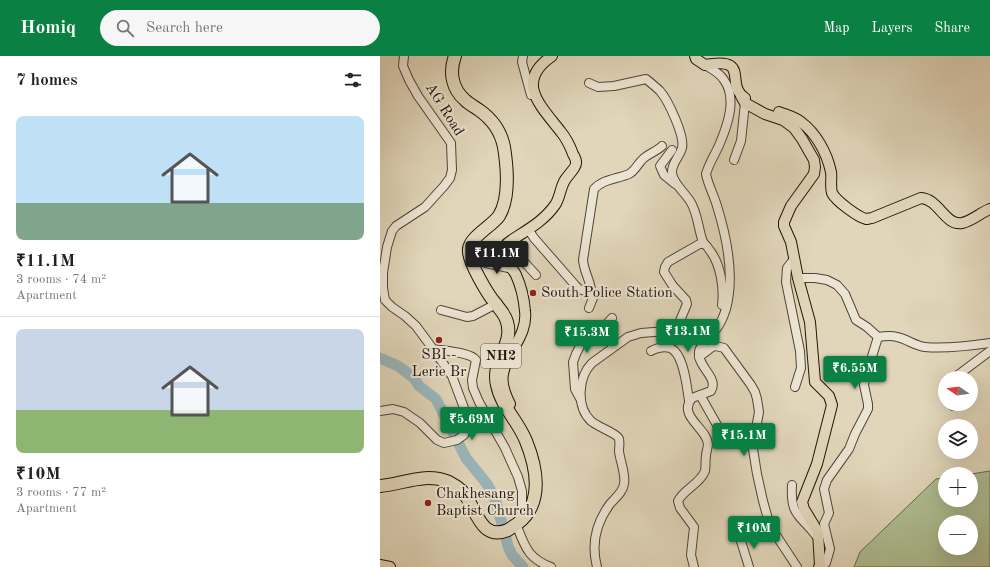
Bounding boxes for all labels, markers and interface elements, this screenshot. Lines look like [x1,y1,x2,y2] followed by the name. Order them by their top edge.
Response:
[100,10,380,46] search box
[114,17,136,39] icon: search
[20,19,76,38] text: Homiq
[146,21,223,36] text: Search here
[824,21,850,35] text: Map
[872,21,913,35] text: Layers
[935,21,970,35] text: Share
[342,69,364,91] icon: filters
[16,72,78,89] text: 7 homes
[422,81,466,139] street label: AG Road
[154,142,226,214] icon: home
[464,241,530,275] pin: ₹11.1M
[474,247,520,260] text: ₹11.1M
[16,253,75,270] text: ₹11.1M
[16,273,106,286] text: 3 rooms · 74 m²
[541,286,673,301] place label: South Police Station
[528,288,538,298] marker: South Police Station
[16,289,77,302] text: Apartment
[655,319,721,353] pin: ₹13.1M
[554,320,620,354] pin: ₹15.3M
[665,325,711,338] text: ₹13.1M
[564,326,610,339] text: ₹15.3M
[434,335,444,345] marker: SBI - Lerie Br
[481,344,521,368] road number: NH2
[412,348,466,380] place label: SBI - Lerie Br
[154,355,226,427] icon: home
[822,356,888,390] pin: ₹6.55M
[832,362,878,375] text: ₹6.55M
[938,371,978,411] north arrow
[938,371,978,555] map controls
[439,407,505,441] pin: ₹5.69M
[449,413,495,426] text: ₹5.69M
[938,419,978,459] button: layers
[711,423,777,457] pin: ₹15.1M
[721,429,767,442] text: ₹15.1M
[16,466,61,483] text: ₹10M
[938,467,978,507] button: +
[16,486,106,499] text: 3 rooms · 77 m²
[436,487,534,519] place label: Chakhesang Baptist Church
[423,498,433,508] marker: Chakhesang Baptist Church
[16,502,77,515] text: Apartment
[938,515,978,555] button: −
[730,516,778,550] pin: ₹10M
[737,522,771,535] text: ₹10M

